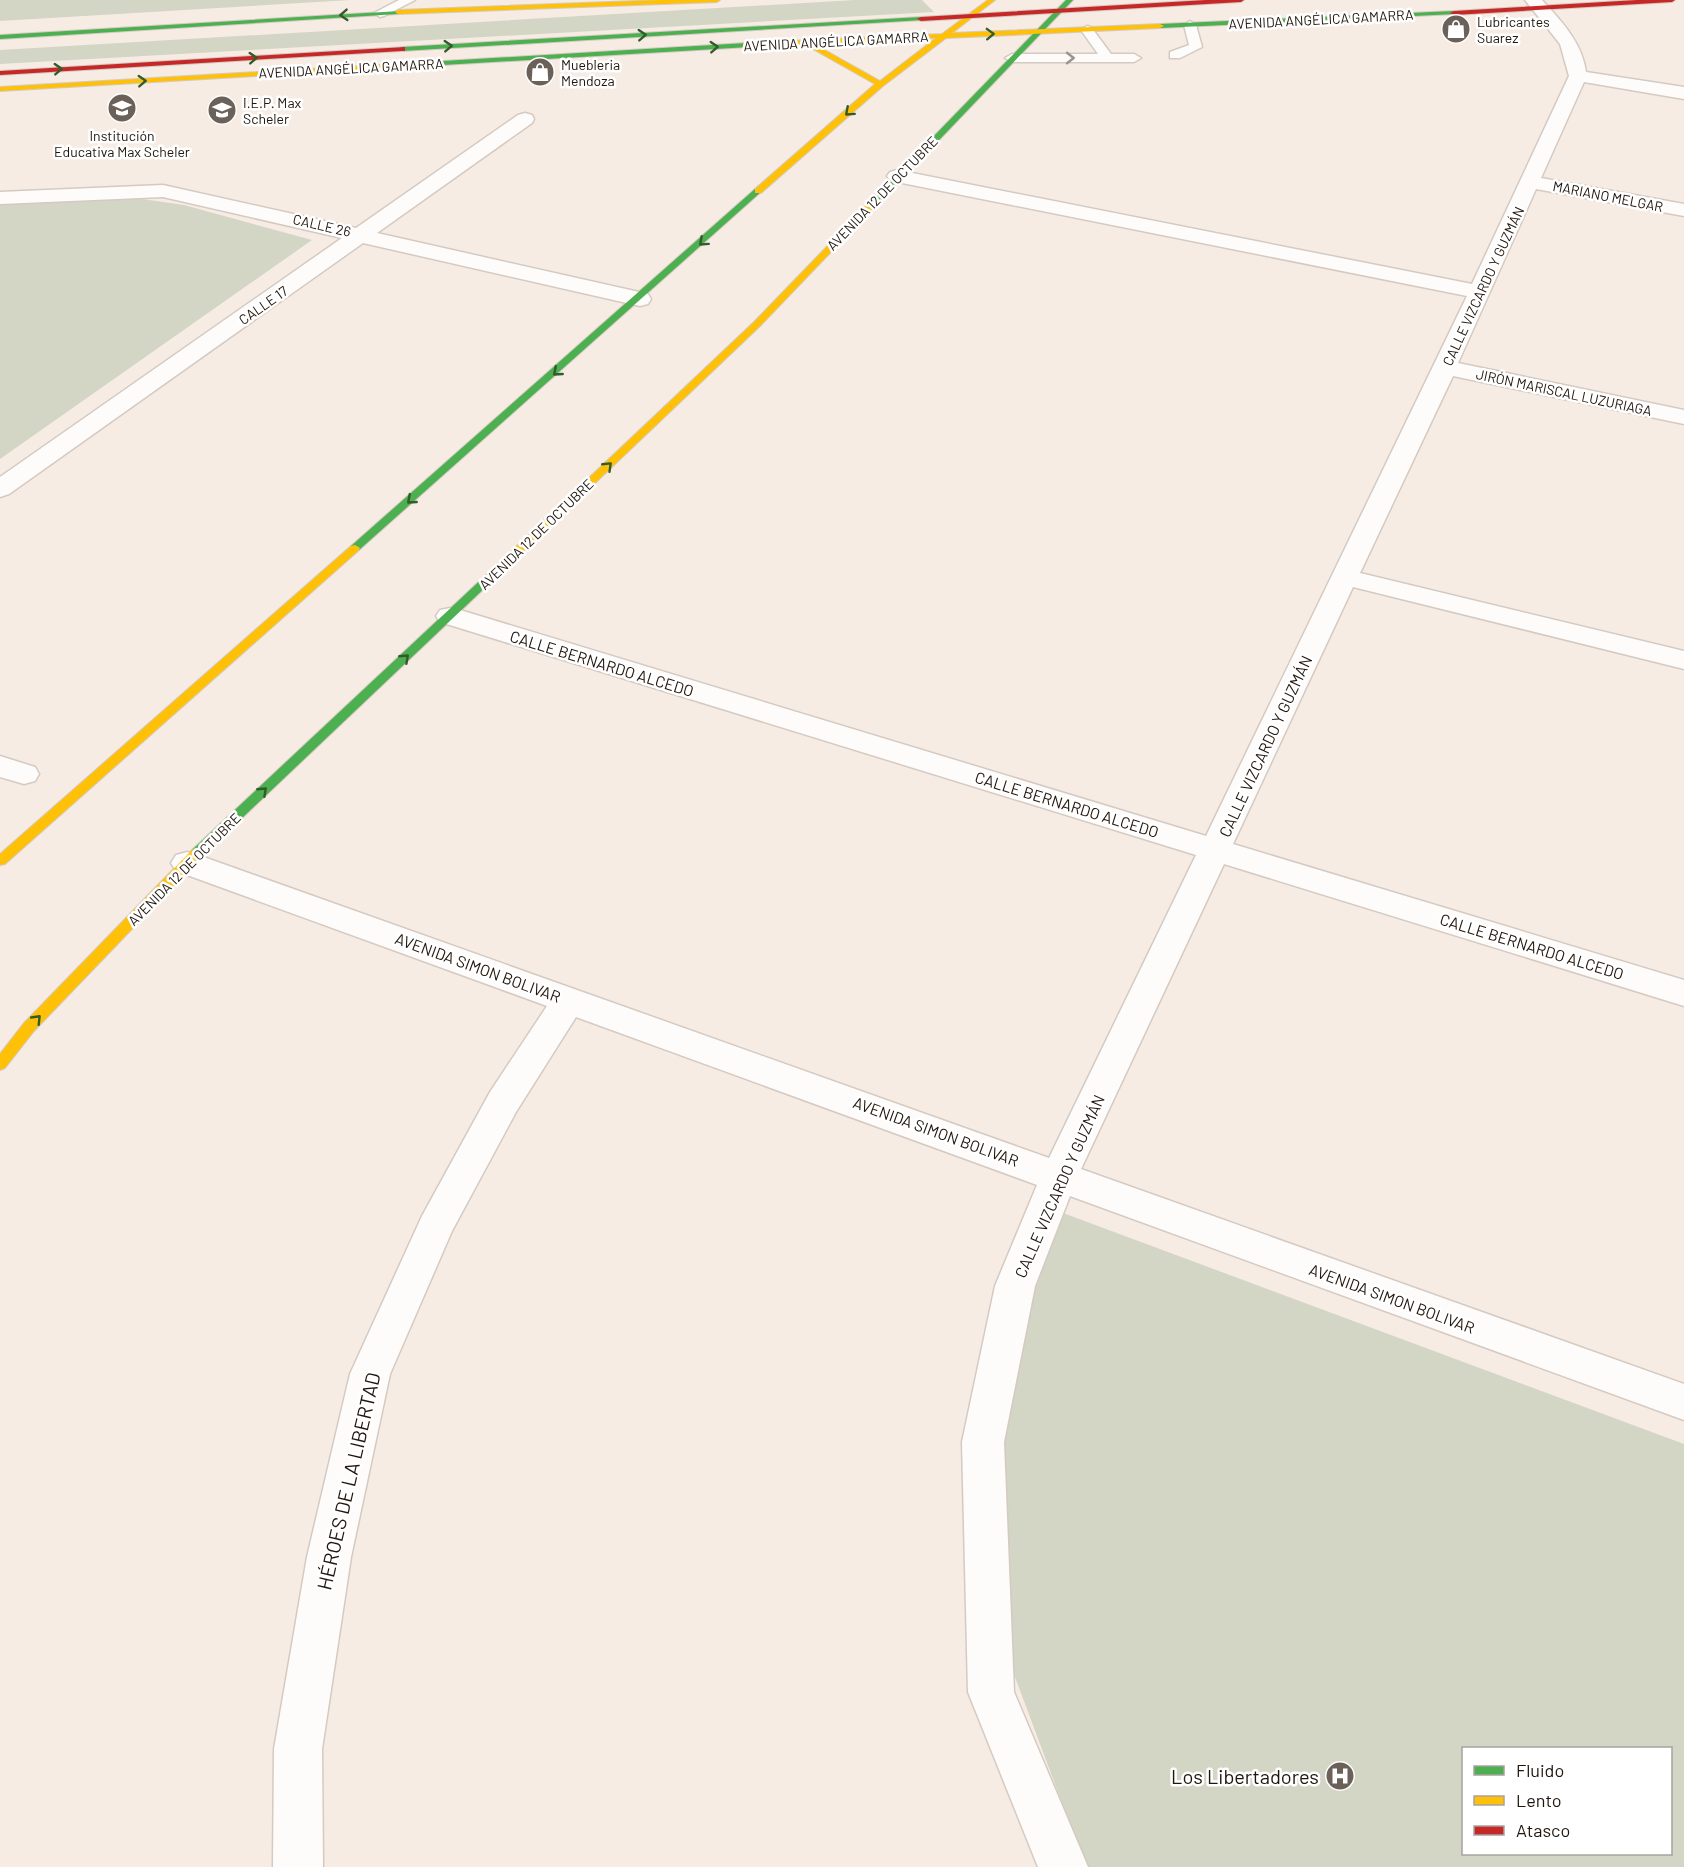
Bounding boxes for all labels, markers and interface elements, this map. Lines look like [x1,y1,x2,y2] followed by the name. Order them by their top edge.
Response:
[1228,6,1414,32] street label: AVENIDA ANGÉLICA GAMARRA
[339,9,348,22] one-way arrow
[1440,13,1472,45] shop icon: Lubricantes Suarez
[1477,13,1550,46] place label: Lubricantes Suarez
[638,28,647,41] one-way arrow
[743,28,929,54] street label: AVENIDA ANGÉLICA GAMARRA
[985,28,994,41] one-way arrow
[443,40,452,53] one-way arrow
[710,41,719,54] one-way arrow
[249,51,258,64] one-way arrow
[1066,52,1075,64] one-way arrow
[258,55,444,81] street label: AVENIDA ANGÉLICA GAMARRA
[524,56,556,88] shop icon: Muebleria Mendoza
[561,56,620,89] place label: Muebleria Mendoza
[54,63,63,76] one-way arrow
[138,74,147,87] one-way arrow
[106,92,138,124] school or university icon: Institución Educativa Max Scheler
[206,94,238,126] school or university icon: I.E.P. Max Scheler
[243,94,302,127] place label: I.E.P. Max Scheler
[845,105,856,116] one-way arrow
[54,127,190,160] place label: Institución Educativa Max Scheler
[823,132,941,254] street label: AVENIDA 12 DE OCTUBRE
[1551,177,1665,215] street label: MARIANO MELGAR
[1439,204,1527,368] street label: CALLE VIZCARDO Y GUZMÁN
[291,210,353,240] street label: CALLE 26
[699,235,710,246] one-way arrow
[235,282,291,328] street label: CALLE 17
[553,364,564,375] one-way arrow
[1475,365,1654,419] street label: JIRÓN MARISCAL LUZURIAGA
[601,462,611,473] one-way arrow
[475,475,597,593] street label: AVENIDA 12 DE OCTUBRE
[407,493,418,504] one-way arrow
[508,626,696,700] street label: CALLE BERNARDO ALCEDO
[1215,652,1315,840] street label: CALLE VIZCARDO Y GUZMÁN
[399,654,409,665] one-way arrow
[973,767,1161,841] street label: CALLE BERNARDO ALCEDO
[256,788,267,799] one-way arrow
[124,809,244,929] street label: AVENIDA 12 DE OCTUBRE
[1438,909,1626,983] street label: CALLE BERNARDO ALCEDO
[393,928,564,1006] street label: AVENIDA SIMON BOLIVAR
[29,1015,40,1026] one-way arrow
[851,1092,1022,1170] street label: AVENIDA SIMON BOLIVAR
[1010,1092,1108,1280] street label: CALLE VIZCARDO Y GUZMÁN
[1307,1259,1478,1337] street label: AVENIDA SIMON BOLIVAR
[311,1370,385,1592] street label: HÉROES DE LA LIBERTAD
[1462,1747,1672,1855] legend
[1516,1759,1564,1781] text: Fluido
[1324,1760,1356,1792] hospital icon: Los Libertadores
[1171,1764,1319,1788] place label: Los Libertadores
[1516,1789,1562,1811] text: Lento
[1516,1819,1570,1841] text: Atasco

